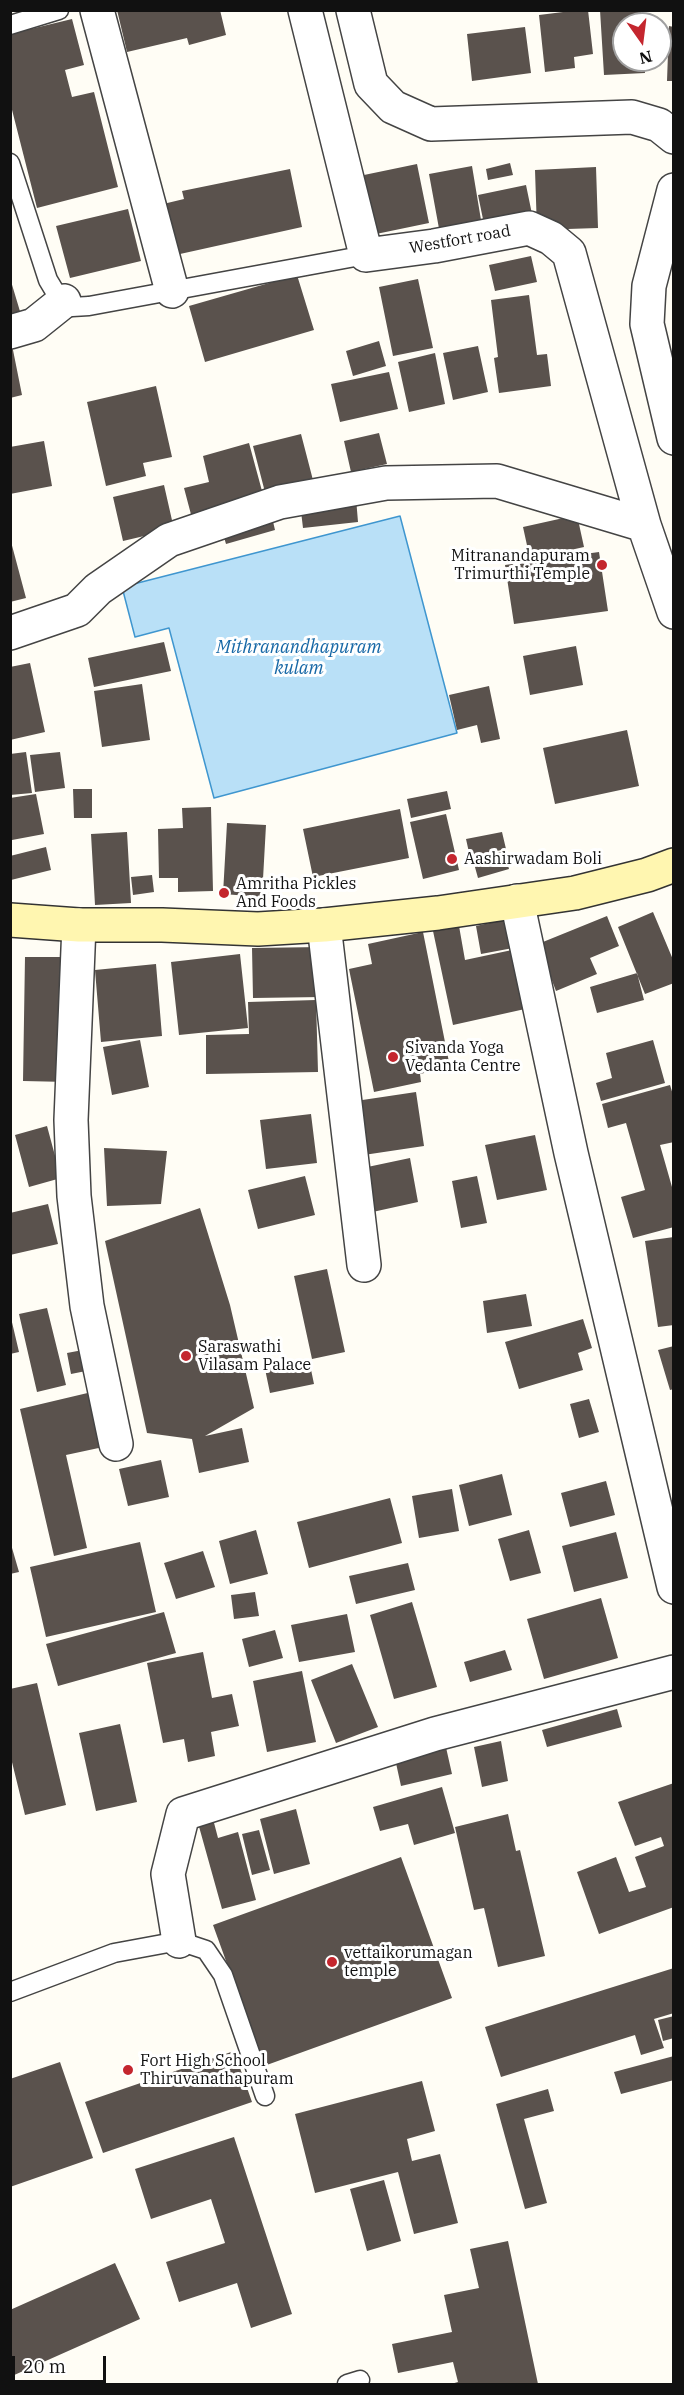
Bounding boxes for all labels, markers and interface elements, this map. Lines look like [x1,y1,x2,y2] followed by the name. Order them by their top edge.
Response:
[612,12,672,72] north arrow
[637,46,654,69] text: N
[408,222,512,258] street label: Westfort road
[451,546,590,584] place label: Mitranandapuram Trimurthi Temple
[595,558,609,572] marker: Mitranandapuram Trimurthi Temple
[216,637,382,680] water label: Mithranandhapuram kulam
[464,849,602,869] place label: Aashirwadam Boli
[445,852,459,866] marker: Aashirwadam Boli
[236,874,356,912] place label: Amritha Pickles And Foods
[217,886,231,900] marker: Amritha Pickles And Foods
[405,1038,521,1076] place label: Sivanda Yoga Vedanta Centre
[386,1050,400,1064] marker: Sivanda Yoga Vedanta Centre
[198,1337,311,1375] place label: Saraswathi Vilasam Palace
[179,1349,193,1363] marker: Saraswathi Vilasam Palace
[344,1943,473,1981] place label: vettaikorumagan temple
[325,1955,339,1969] marker: vettaikorumagan temple
[140,2051,294,2089] place label: Fort High School Thiruvanathapuram
[121,2063,135,2077] marker: Fort High School Thiruvanathapuram
[15,2344,110,2382] scale bar
[23,2355,66,2378] text: 20 m

